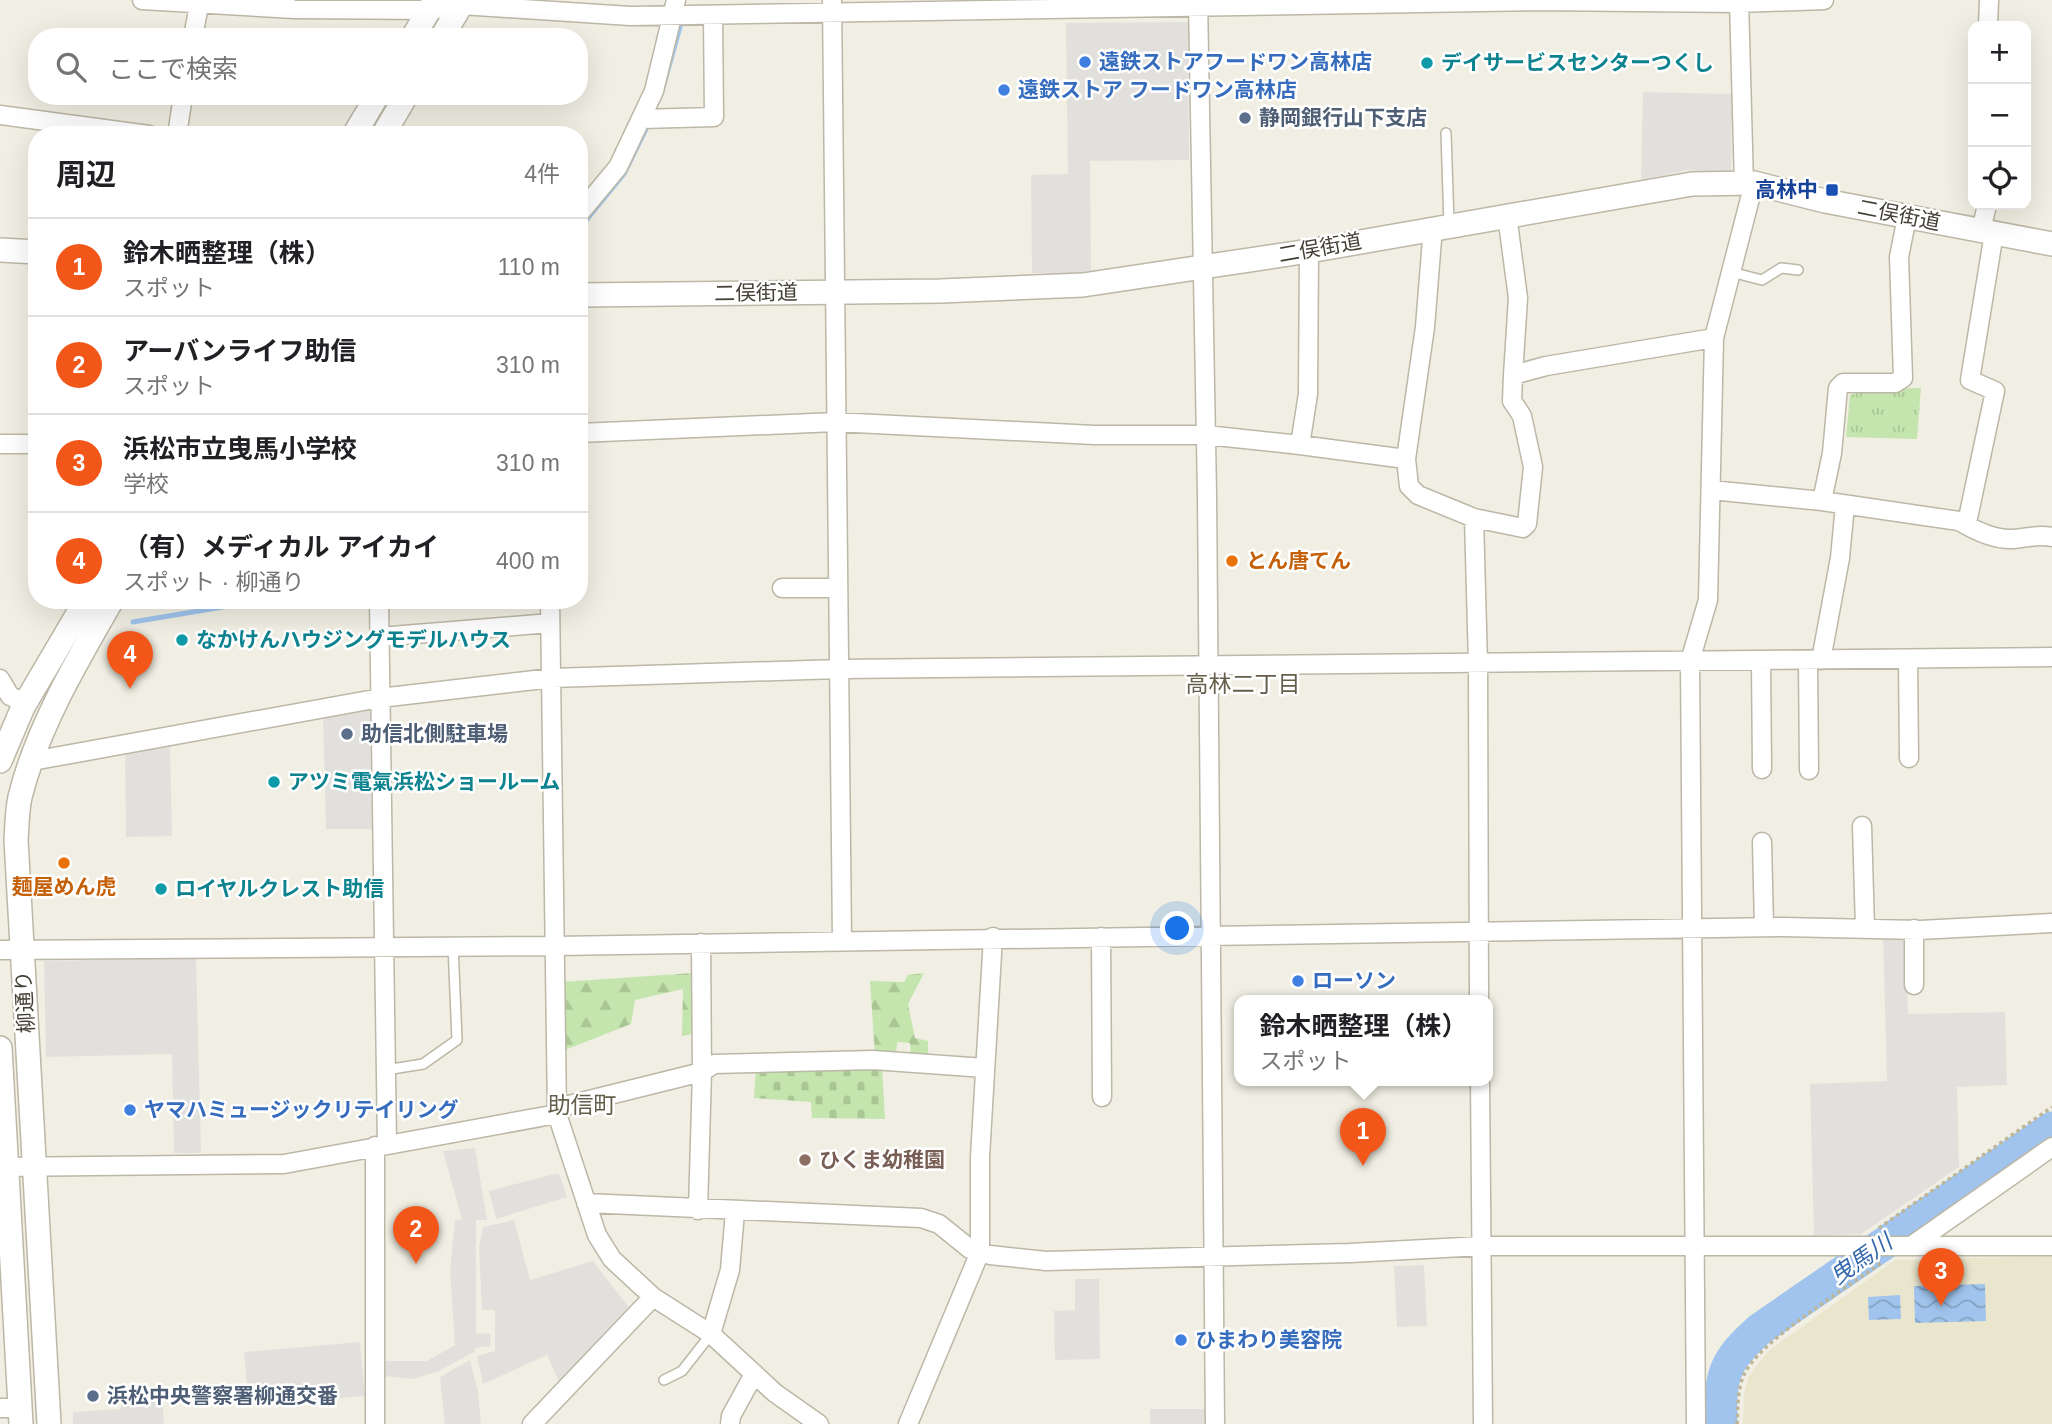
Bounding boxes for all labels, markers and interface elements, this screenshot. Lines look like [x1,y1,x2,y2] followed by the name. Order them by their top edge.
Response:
[1968,21,2031,210] map controls
[1968,21,2031,84] button: +
[28,28,588,105] search box
[52,48,90,86] icon: search
[1099,50,1372,73] place label: 遠鉄ストアフードワン高林店
[1441,51,1714,74] place label: デイサービスセンターつくし
[108,54,238,84] text: ここで検索
[1077,54,1093,70] marker: 遠鉄ストアフードワン高林店
[1419,55,1435,71] marker: デイサービスセンターつくし
[1018,78,1297,101] place label: 遠鉄ストア フードワン高林店
[996,82,1012,98] marker: 遠鉄ストア フードワン高林店
[1968,84,2031,147] button: −
[1259,106,1427,129] place label: 静岡銀行山下支店
[1237,110,1253,126] marker: 静岡銀行山下支店
[1968,147,2031,210] button: locate
[56,158,116,191] text: 周辺
[524,161,560,187] text: 4件
[1755,178,1818,201] place label: 高林中
[1824,182,1840,198] marker: 高林中
[1856,195,1943,234] street label: 二俣街道
[1277,229,1363,266] street label: 二俣街道
[123,238,331,268] text: 鈴木晒整理（株）
[73,254,85,280] text: 1
[498,254,560,280] text: 110 m
[123,275,215,301] text: スポット
[714,280,798,305] street label: 二俣街道
[123,336,356,366] text: アーバンライフ助信
[73,352,85,378] text: 2
[496,352,560,378] text: 310 m
[123,373,215,399] text: スポット
[123,434,357,464] text: 浜松市立曳馬小学校
[73,450,85,476] text: 3
[496,450,560,476] text: 310 m
[123,471,169,497] text: 学校
[123,532,439,562] text: （有）メディカル アイカイ
[73,548,85,574] text: 4
[496,548,560,574] text: 400 m
[1246,549,1351,572] place label: とん唐てん
[1224,553,1240,569] marker: とん唐てん
[123,569,304,595] text: スポット · 柳通り
[196,628,511,651] place label: なかけんハウジングモデルハウス
[107,631,153,689] pin: 4
[174,632,190,648] marker: なかけんハウジングモデルハウス
[1186,671,1301,697] district label: 高林二丁目
[361,722,508,745] place label: 助信北側駐車場
[339,726,355,742] marker: 助信北側駐車場
[288,770,560,793] place label: アツミ電氣浜松ショールーム
[266,774,282,790] marker: アツミ電氣浜松ショールーム
[56,855,72,871] marker: 麺屋めん虎
[12,875,117,898] place label: 麺屋めん虎
[175,877,384,900] place label: ロイヤルクレスト助信
[153,881,169,897] marker: ロイヤルクレスト助信
[1160,911,1194,945] your location
[1312,969,1396,992] place label: ローソン
[11,970,38,1034] street label: 柳通り
[1290,973,1306,989] marker: ローソン
[1234,995,1493,1086] popup
[1259,1011,1468,1041] text: 鈴木晒整理（株）
[1259,1048,1351,1074] text: スポット
[548,1092,617,1118] district label: 助信町
[144,1098,459,1121] place label: ヤマハミュージックリテイリング
[122,1102,138,1118] marker: ヤマハミュージックリテイリング
[1340,1108,1386,1166] pin: 1
[819,1148,945,1171] place label: ひくま幼稚園
[797,1152,813,1168] marker: ひくま幼稚園
[393,1206,439,1264] pin: 2
[1825,1227,1899,1289] water label: 曳馬川
[1918,1248,1964,1306] pin: 3
[1195,1328,1342,1351] place label: ひまわり美容院
[1173,1332,1189,1348] marker: ひまわり美容院
[107,1384,338,1407] place label: 浜松中央警察署柳通交番
[85,1388,101,1404] marker: 浜松中央警察署柳通交番

